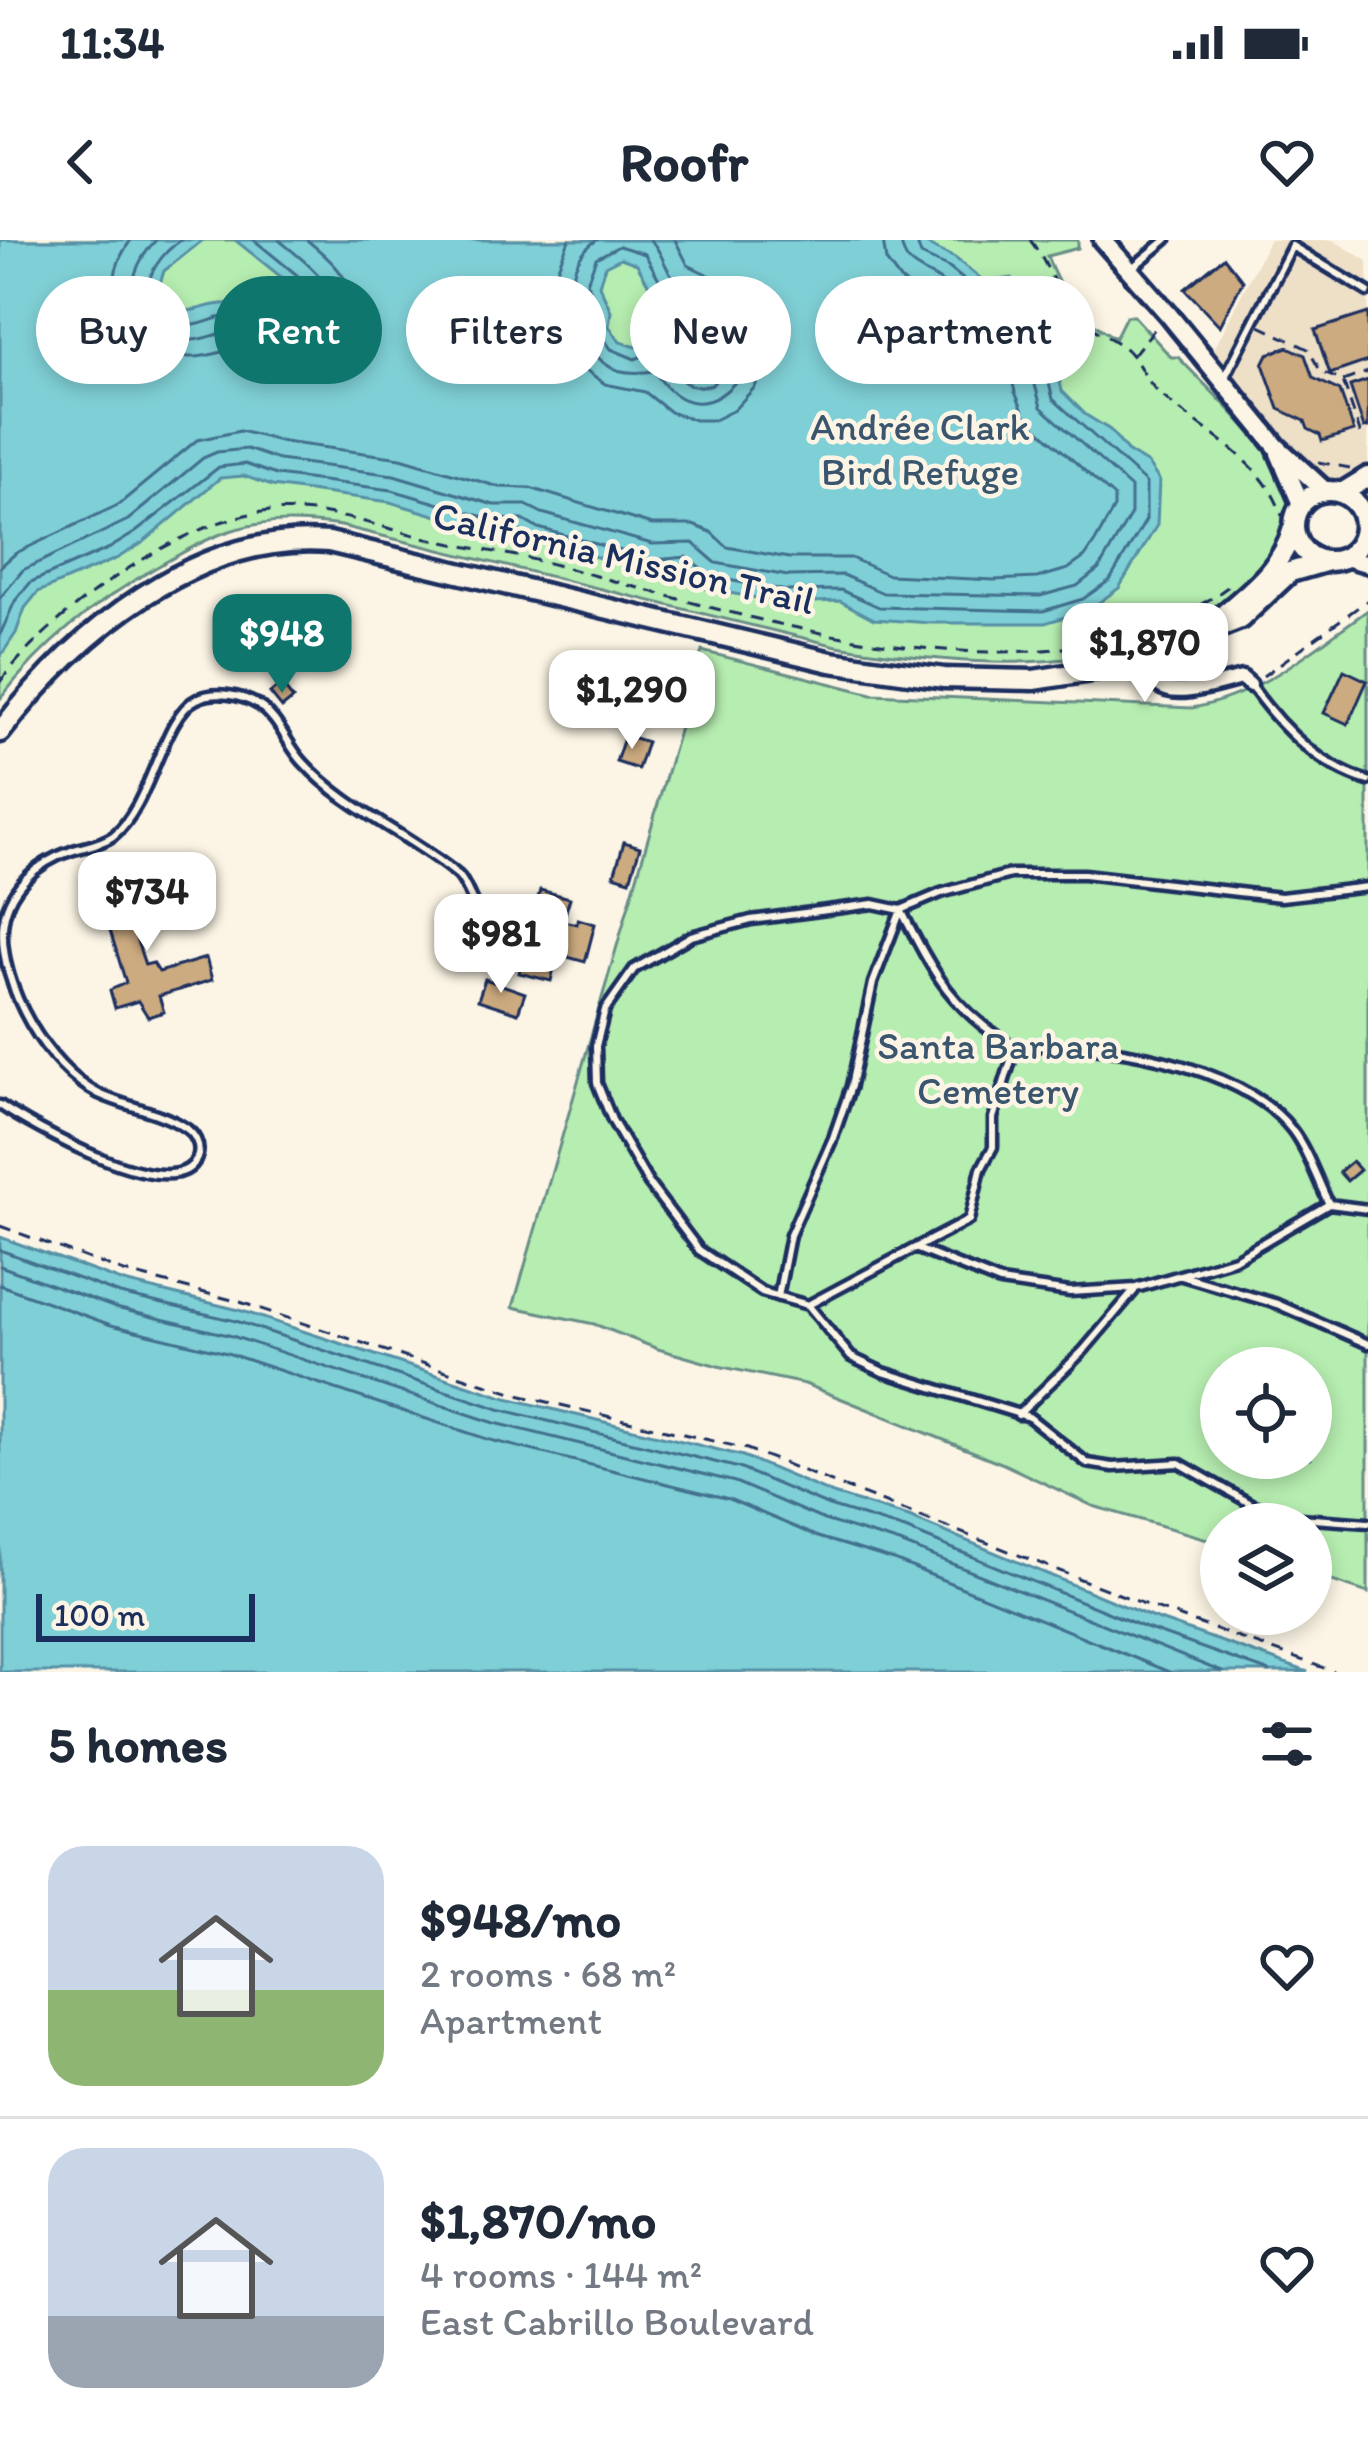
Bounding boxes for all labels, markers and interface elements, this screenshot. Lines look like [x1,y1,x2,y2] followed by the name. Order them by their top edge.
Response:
[60,15,164,69] text: 11:34
[48,129,114,195] icon: back
[1254,129,1320,195] icon: heart
[620,130,748,195] text: Roofr
[36,276,190,384] chip: Buy
[214,276,382,384] chip: Rent
[406,276,606,384] chip: Filters
[630,276,791,384] chip: New
[815,276,1095,384] chip: Apartment
[810,403,1030,495] park label: Andrée Clark Bird Refuge
[428,491,819,624] street label: California Mission Trail
[211,594,353,696] pin: $948
[1047,603,1243,705] pin: $1,870
[240,609,324,656] text: $948
[1089,618,1201,665] text: $1,870
[534,650,730,752] pin: $1,290
[576,665,688,712] text: $1,290
[76,852,218,954] pin: $734
[105,867,189,914] text: $734
[430,894,572,996] pin: $981
[461,909,541,956] text: $981
[877,1022,1119,1114] park label: Santa Barbara Cemetery
[1200,1347,1332,1635] map controls
[1200,1347,1332,1479] button: locate
[1200,1503,1332,1635] button: layers
[36,1588,255,1641] scale bar
[54,1595,145,1634] text: 100 m
[1254,1711,1320,1777] icon: filters
[48,1714,228,1775] text: 5 homes
[420,1889,621,1950] text: $948/mo
[144,1894,288,2038] icon: home
[1254,1933,1320,1999] icon: heart
[420,1950,676,1997] text: 2 rooms · 68 m²
[420,1997,602,2044] text: Apartment
[420,2190,657,2251] text: $1,870/mo
[144,2196,288,2340] icon: home
[1254,2235,1320,2301] icon: heart
[420,2251,702,2298] text: 4 rooms · 144 m²
[420,2298,814,2345] text: East Cabrillo Boulevard

